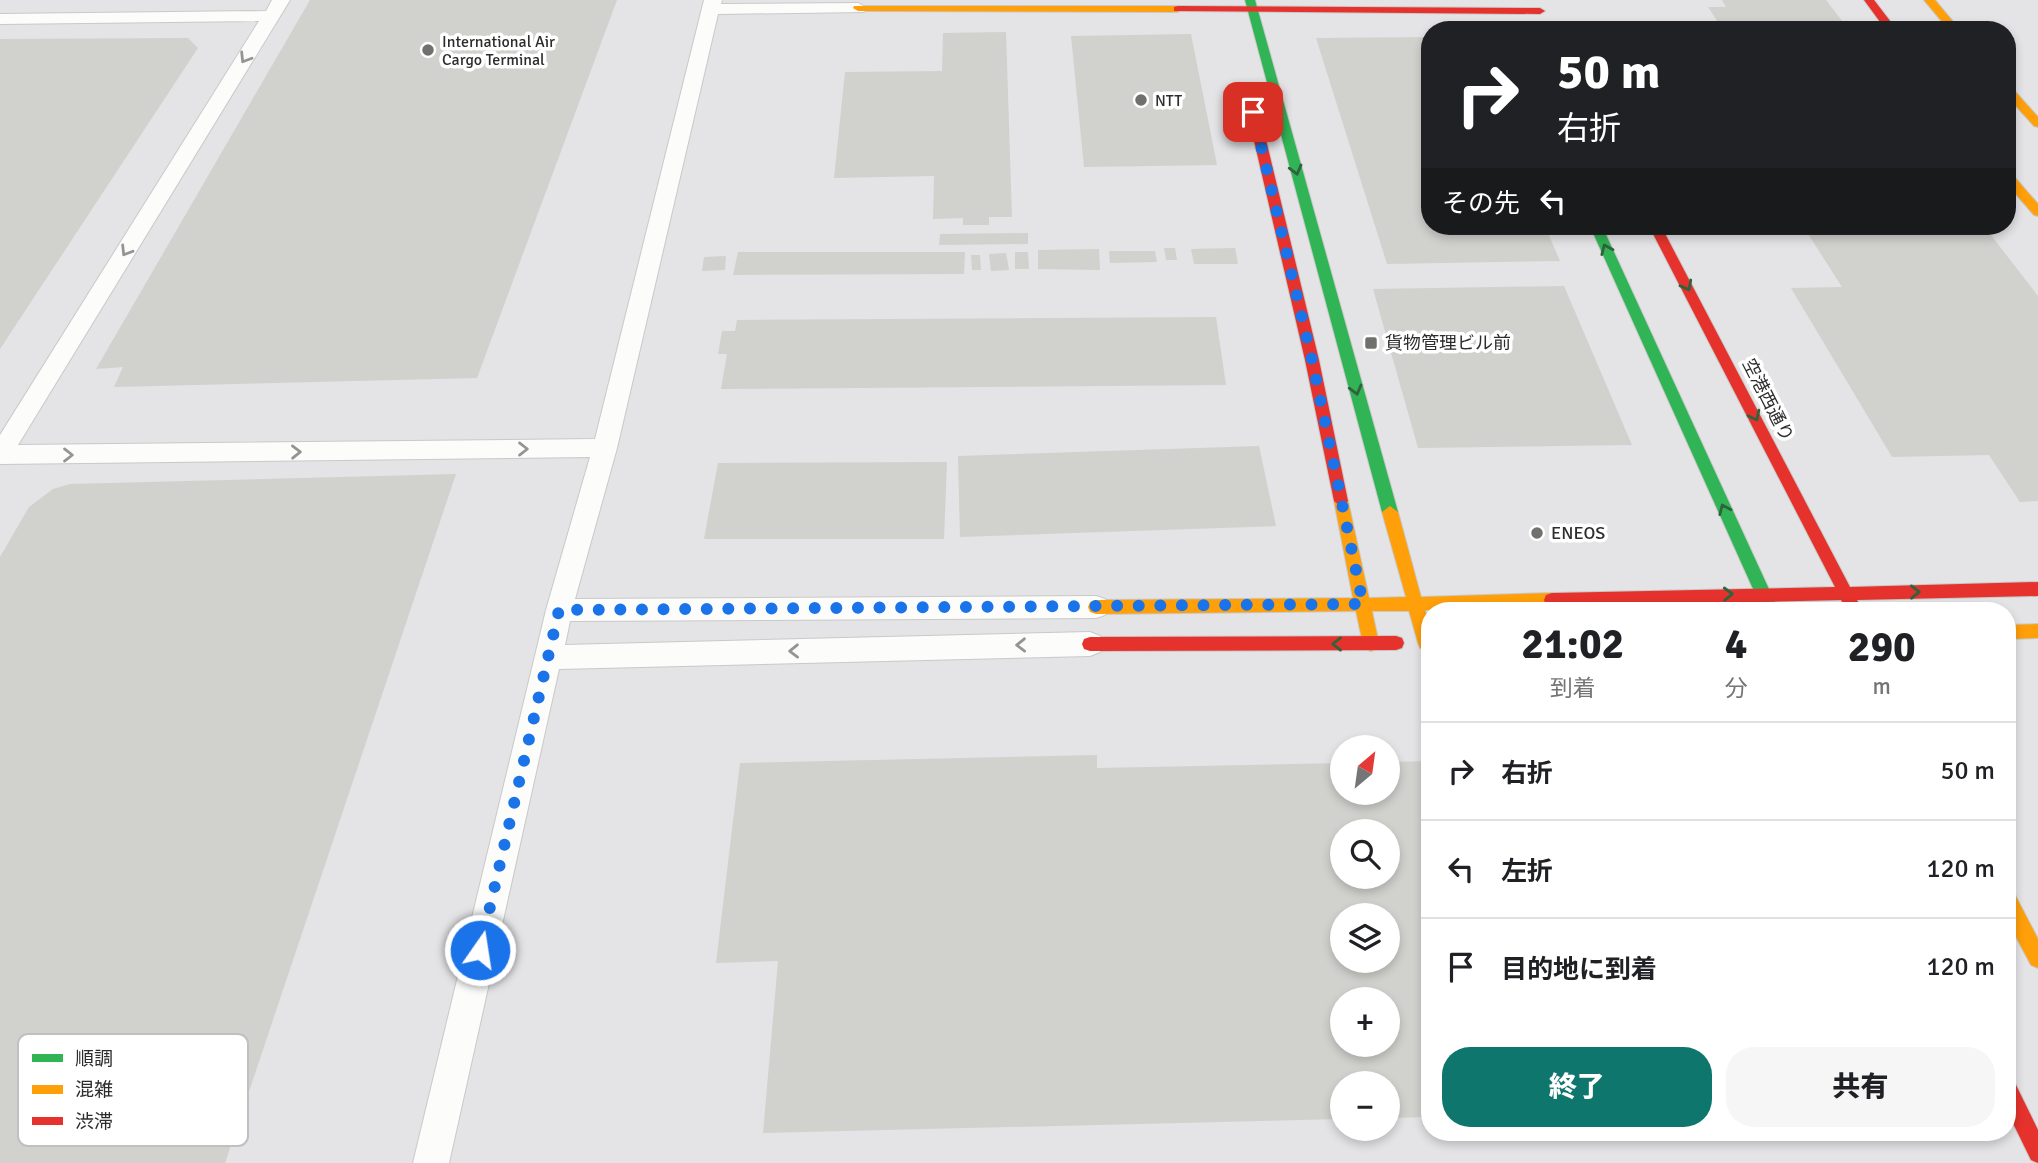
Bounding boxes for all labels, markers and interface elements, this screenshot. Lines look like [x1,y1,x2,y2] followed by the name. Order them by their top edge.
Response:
[442,32,555,70] place label: International Air Cargo Terminal
[420,42,436,58] marker: International Air Cargo Terminal
[1557,42,1660,102] text: 50 m
[1442,49,1533,140] icon: right
[241,50,254,63] one-way arrow
[1223,82,1283,142] pin
[1155,91,1182,111] place label: NTT
[1133,92,1149,108] marker: NTT
[1234,93,1272,131] icon: arrive
[1557,109,1621,148] text: 右折
[1288,164,1302,176] one-way arrow
[1534,182,1572,220] icon: left
[1442,188,1520,220] text: その先
[121,244,134,257] one-way arrow
[1600,244,1614,257] one-way arrow
[1679,279,1692,291] one-way arrow
[1385,332,1511,354] place label: 貨物管理ビル前
[1363,335,1379,351] marker: 貨物管理ビル前
[1738,355,1798,445] street label: 空港西通り
[1348,383,1363,395] one-way arrow
[1747,409,1760,421] one-way arrow
[518,441,529,457] one-way arrow
[291,444,301,460] one-way arrow
[63,447,74,462] one-way arrow
[1718,503,1732,516] one-way arrow
[1551,522,1605,544] place label: ENEOS
[1529,525,1545,541] marker: ENEOS
[1910,584,1920,600] one-way arrow
[1724,586,1734,602] one-way arrow
[1521,619,1624,670] text: 21:02
[1725,619,1747,670] text: 4
[1848,622,1916,673] text: 290
[1331,636,1342,652] one-way arrow
[1016,638,1027,653] one-way arrow
[788,643,799,659] one-way arrow
[1873,672,1891,701] text: m
[1550,674,1596,703] text: 到着
[1725,674,1748,703] text: 分
[1330,735,1400,805] north arrow
[1330,735,1400,1141] map controls
[1442,752,1480,790] icon: right
[1940,755,1995,787] text: 50 m
[1501,758,1553,790] text: 右折
[1330,819,1400,889] button: search
[1442,850,1480,888] icon: left
[1926,853,1995,885] text: 120 m
[1501,856,1553,888] text: 左折
[1330,903,1400,973] button: layers
[443,913,517,987] position arrow
[1442,948,1480,986] icon: arrive
[1926,951,1995,983] text: 120 m
[1501,954,1657,986] text: 目的地に到着
[1330,987,1400,1057] button: +
[18,1034,248,1146] legend
[75,1047,113,1071] text: 順調
[1442,1047,1712,1127] button: 終了
[1726,1047,1995,1127] button: 共有
[1330,1071,1400,1141] button: −
[75,1078,113,1102] text: 混雑
[75,1110,113,1134] text: 渋滞

